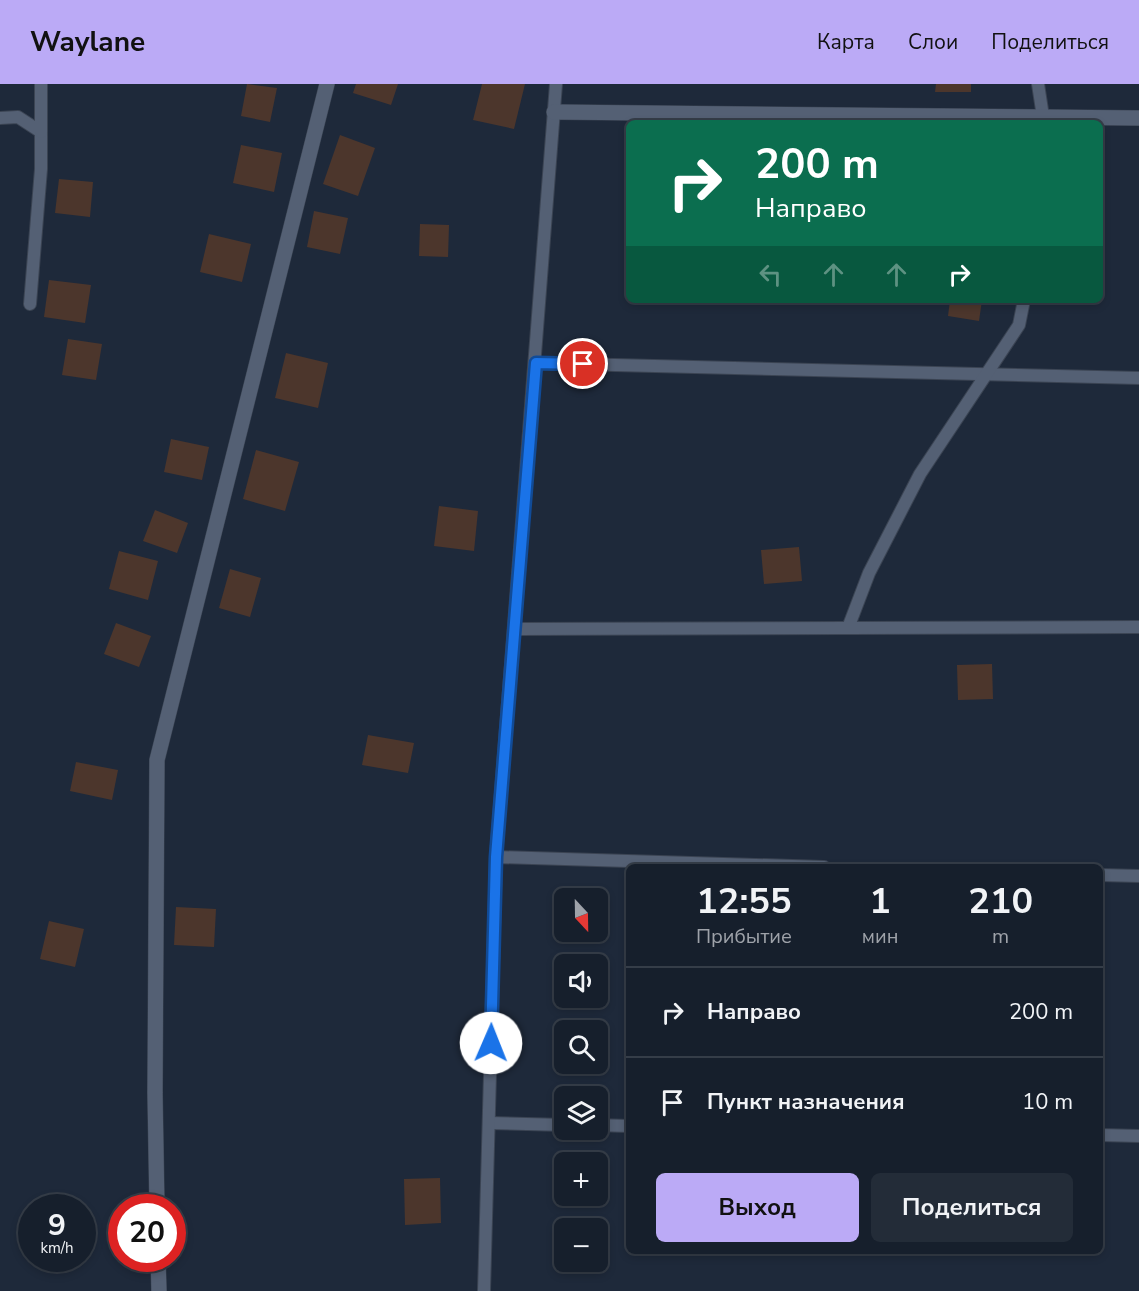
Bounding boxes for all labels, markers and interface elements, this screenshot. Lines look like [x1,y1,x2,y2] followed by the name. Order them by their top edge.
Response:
[30,23,145,61] text: Waylane
[817,28,875,56] text: Карта
[908,28,958,56] text: Слои
[991,28,1109,56] text: Поделиться
[755,136,879,193] text: 200 m
[656,144,734,222] icon: right
[755,190,866,227] text: Направо
[754,258,787,291] icon: left
[817,258,850,291] icon: ahead
[880,258,913,291] icon: ahead
[943,258,976,291] icon: right
[557,338,608,389] pin
[566,347,599,380] icon: arrive
[696,877,792,926] text: 12:55
[869,877,891,926] text: 1
[968,877,1033,926] text: 210
[554,888,608,942] north arrow
[554,888,608,1272] map controls
[696,923,792,950] text: Прибытие
[862,923,898,950] text: мин
[992,923,1009,950] text: m
[554,954,608,1008] button: sound
[656,996,689,1029] icon: right
[707,997,801,1027] text: Направо
[1009,997,1073,1027] text: 200 m
[459,1011,523,1075] position arrow
[554,1020,608,1074] button: search
[554,1086,608,1140] button: layers
[656,1086,689,1119] icon: arrive
[707,1087,905,1117] text: Пункт назначения
[1022,1087,1073,1117] text: 10 m
[554,1152,608,1206] button: +
[656,1173,859,1242] button: Выход
[871,1173,1073,1242] button: Поделиться
[108,1194,186,1272] speed limit sign: 20
[48,1205,66,1246] text: 9
[554,1218,608,1272] button: −
[40,1238,74,1258] text: km/h

